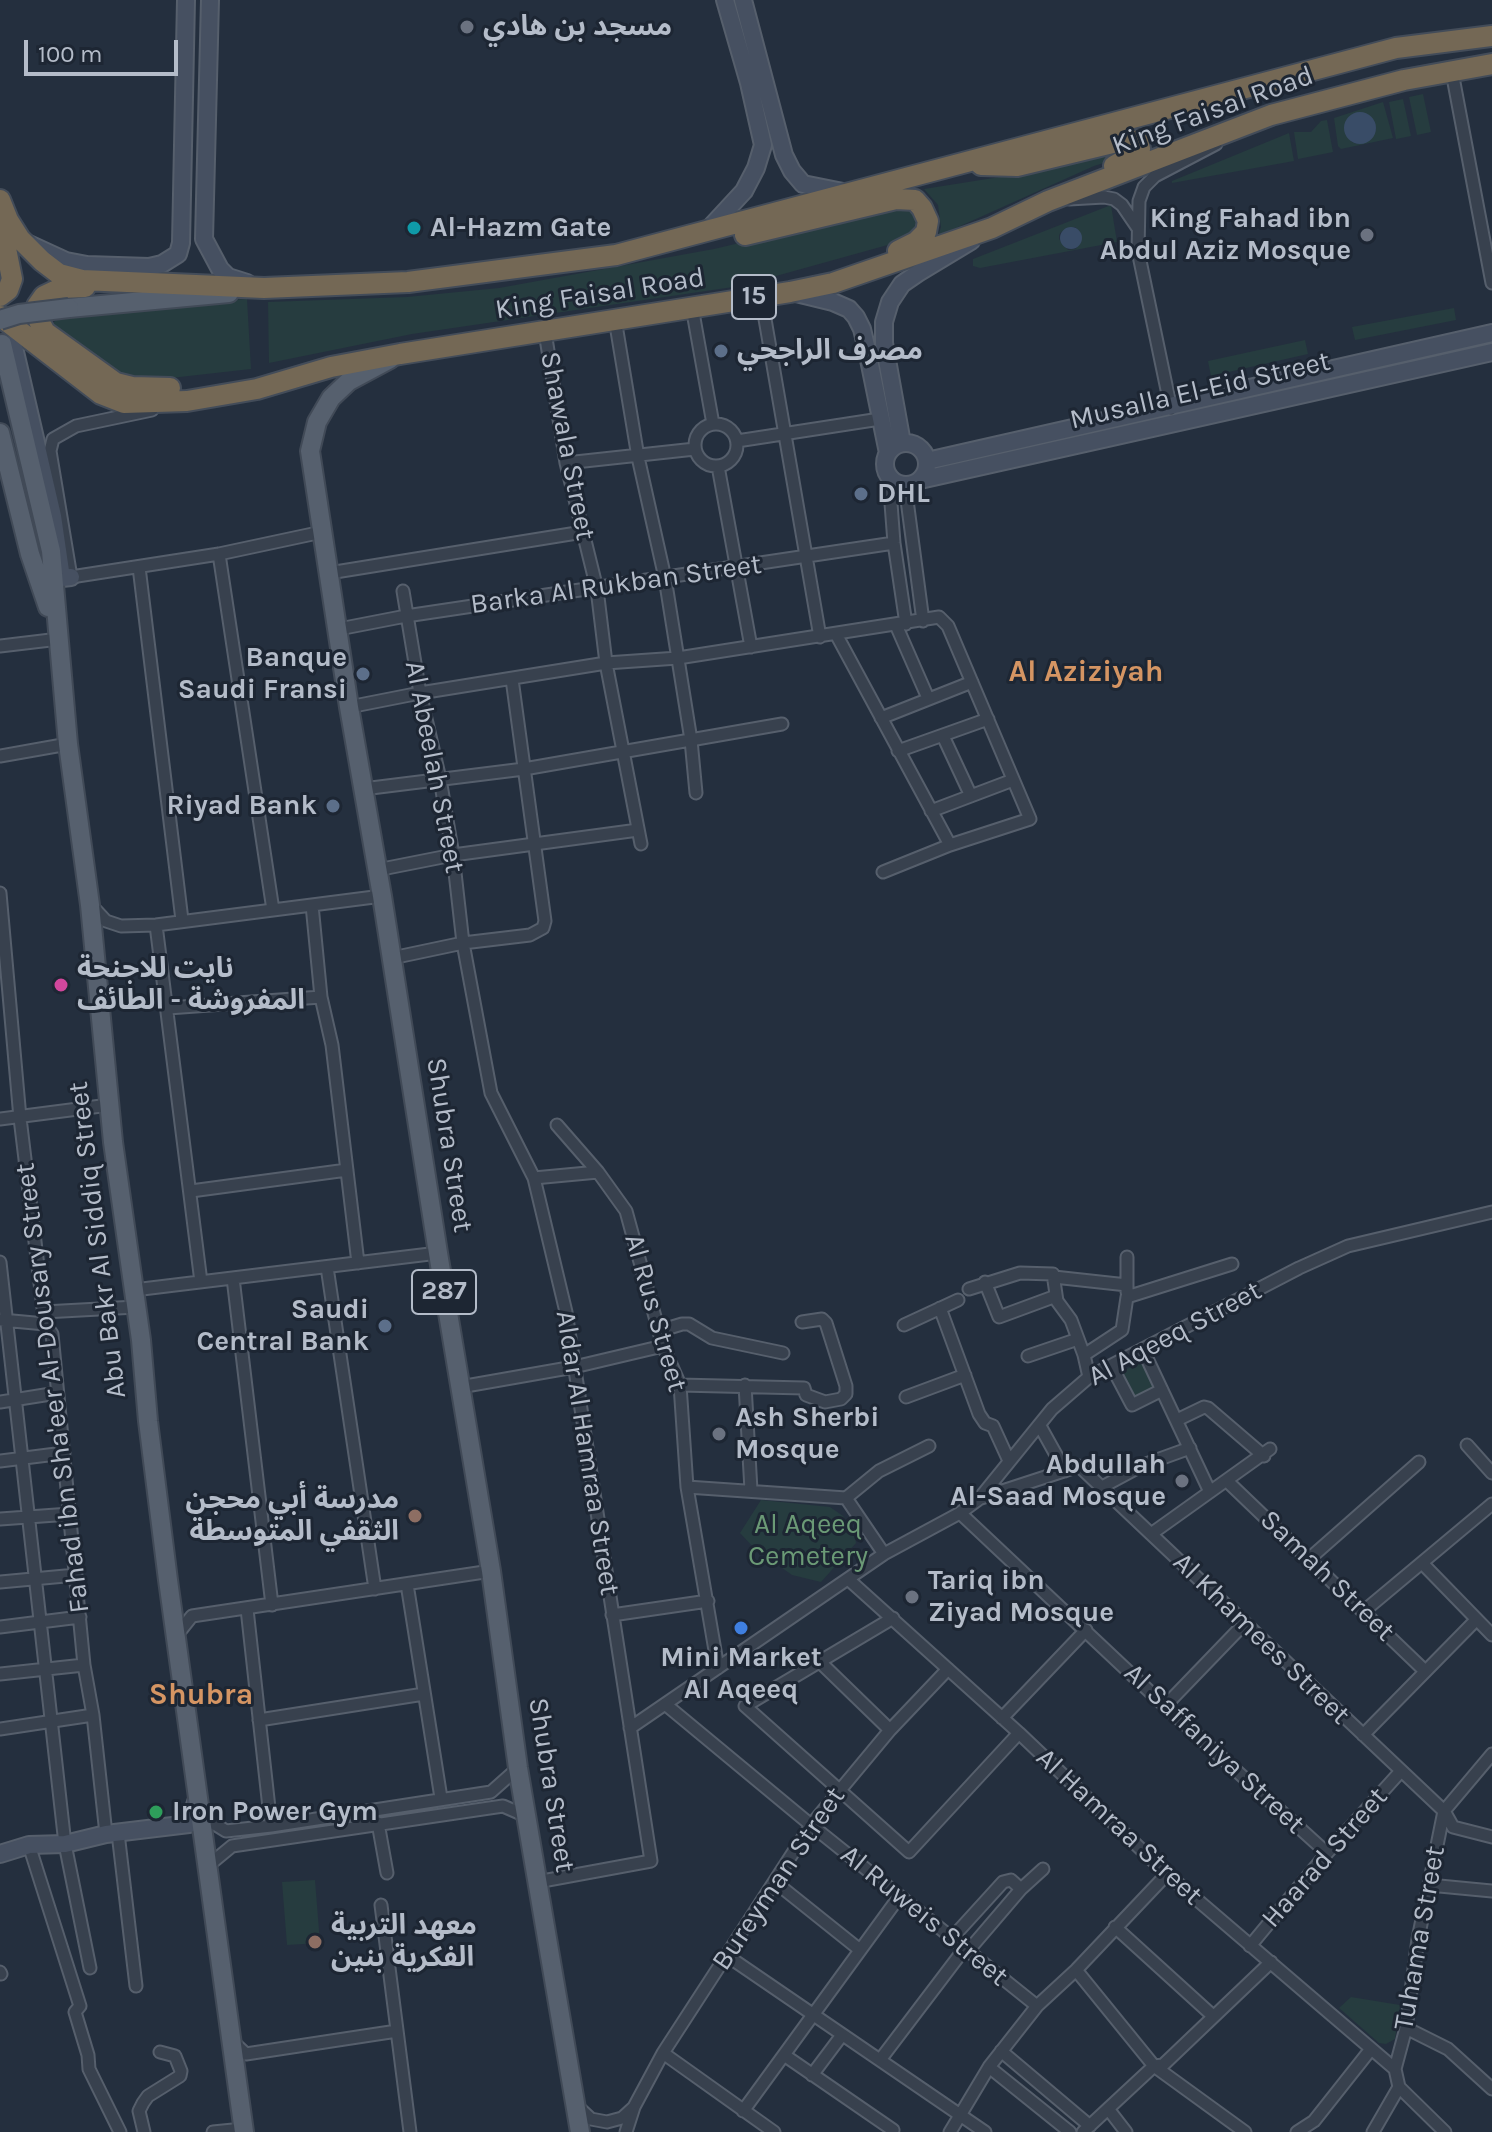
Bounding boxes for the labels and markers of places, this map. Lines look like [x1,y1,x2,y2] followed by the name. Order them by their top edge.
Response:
[483,10,672,44] place label: مسجد بن هادي
[458,18,476,36] marker: مسجد بن هادي
[1100,202,1351,268] place label: King Fahad ibn Abdul Aziz Mosque
[430,211,611,245] place label: Al-Hazm Gate
[405,219,423,237] marker: Al-Hazm Gate
[1358,226,1376,244] marker: King Fahad ibn Abdul Aziz Mosque
[737,334,923,368] place label: مصرف الراجحي
[712,342,730,360] marker: مصرف الراجحي
[877,477,930,511] place label: DHL
[852,485,870,503] marker: DHL
[178,641,347,707] place label: Banque Saudi Fransi
[354,665,372,683] marker: Banque Saudi Fransi
[167,789,317,823] place label: Riyad Bank
[324,797,342,815] marker: Riyad Bank
[77,952,305,1018] place label: نايت للاجنحة المفروشة - الطائف
[52,976,70,994] marker: نايت للاجنحة المفروشة - الطائف
[196,1293,369,1359] place label: Saudi Central Bank
[376,1317,394,1335] marker: Saudi Central Bank
[735,1401,879,1467] place label: Ash Sherbi Mosque
[710,1425,728,1443] marker: Ash Sherbi Mosque
[950,1448,1166,1514] place label: Abdullah Al-Saad Mosque
[1173,1472,1191,1490] marker: Abdullah Al-Saad Mosque
[185,1483,399,1549] place label: مدرسة أبي محجن الثقفي المتوسطة
[406,1507,424,1525] marker: مدرسة أبي محجن الثقفي المتوسطة
[928,1564,1114,1630] place label: Tariq ibn Ziyad Mosque
[903,1588,921,1606] marker: Tariq ibn Ziyad Mosque
[732,1619,750,1637] marker: Mini Market Al Aqeeq
[660,1641,822,1707] place label: Mini Market Al Aqeeq
[172,1795,378,1829] place label: Iron Power Gym
[147,1803,165,1821] marker: Iron Power Gym
[331,1909,477,1975] place label: معهد التربية الفكرية بنين
[306,1933,324,1951] marker: معهد التربية الفكرية بنين

